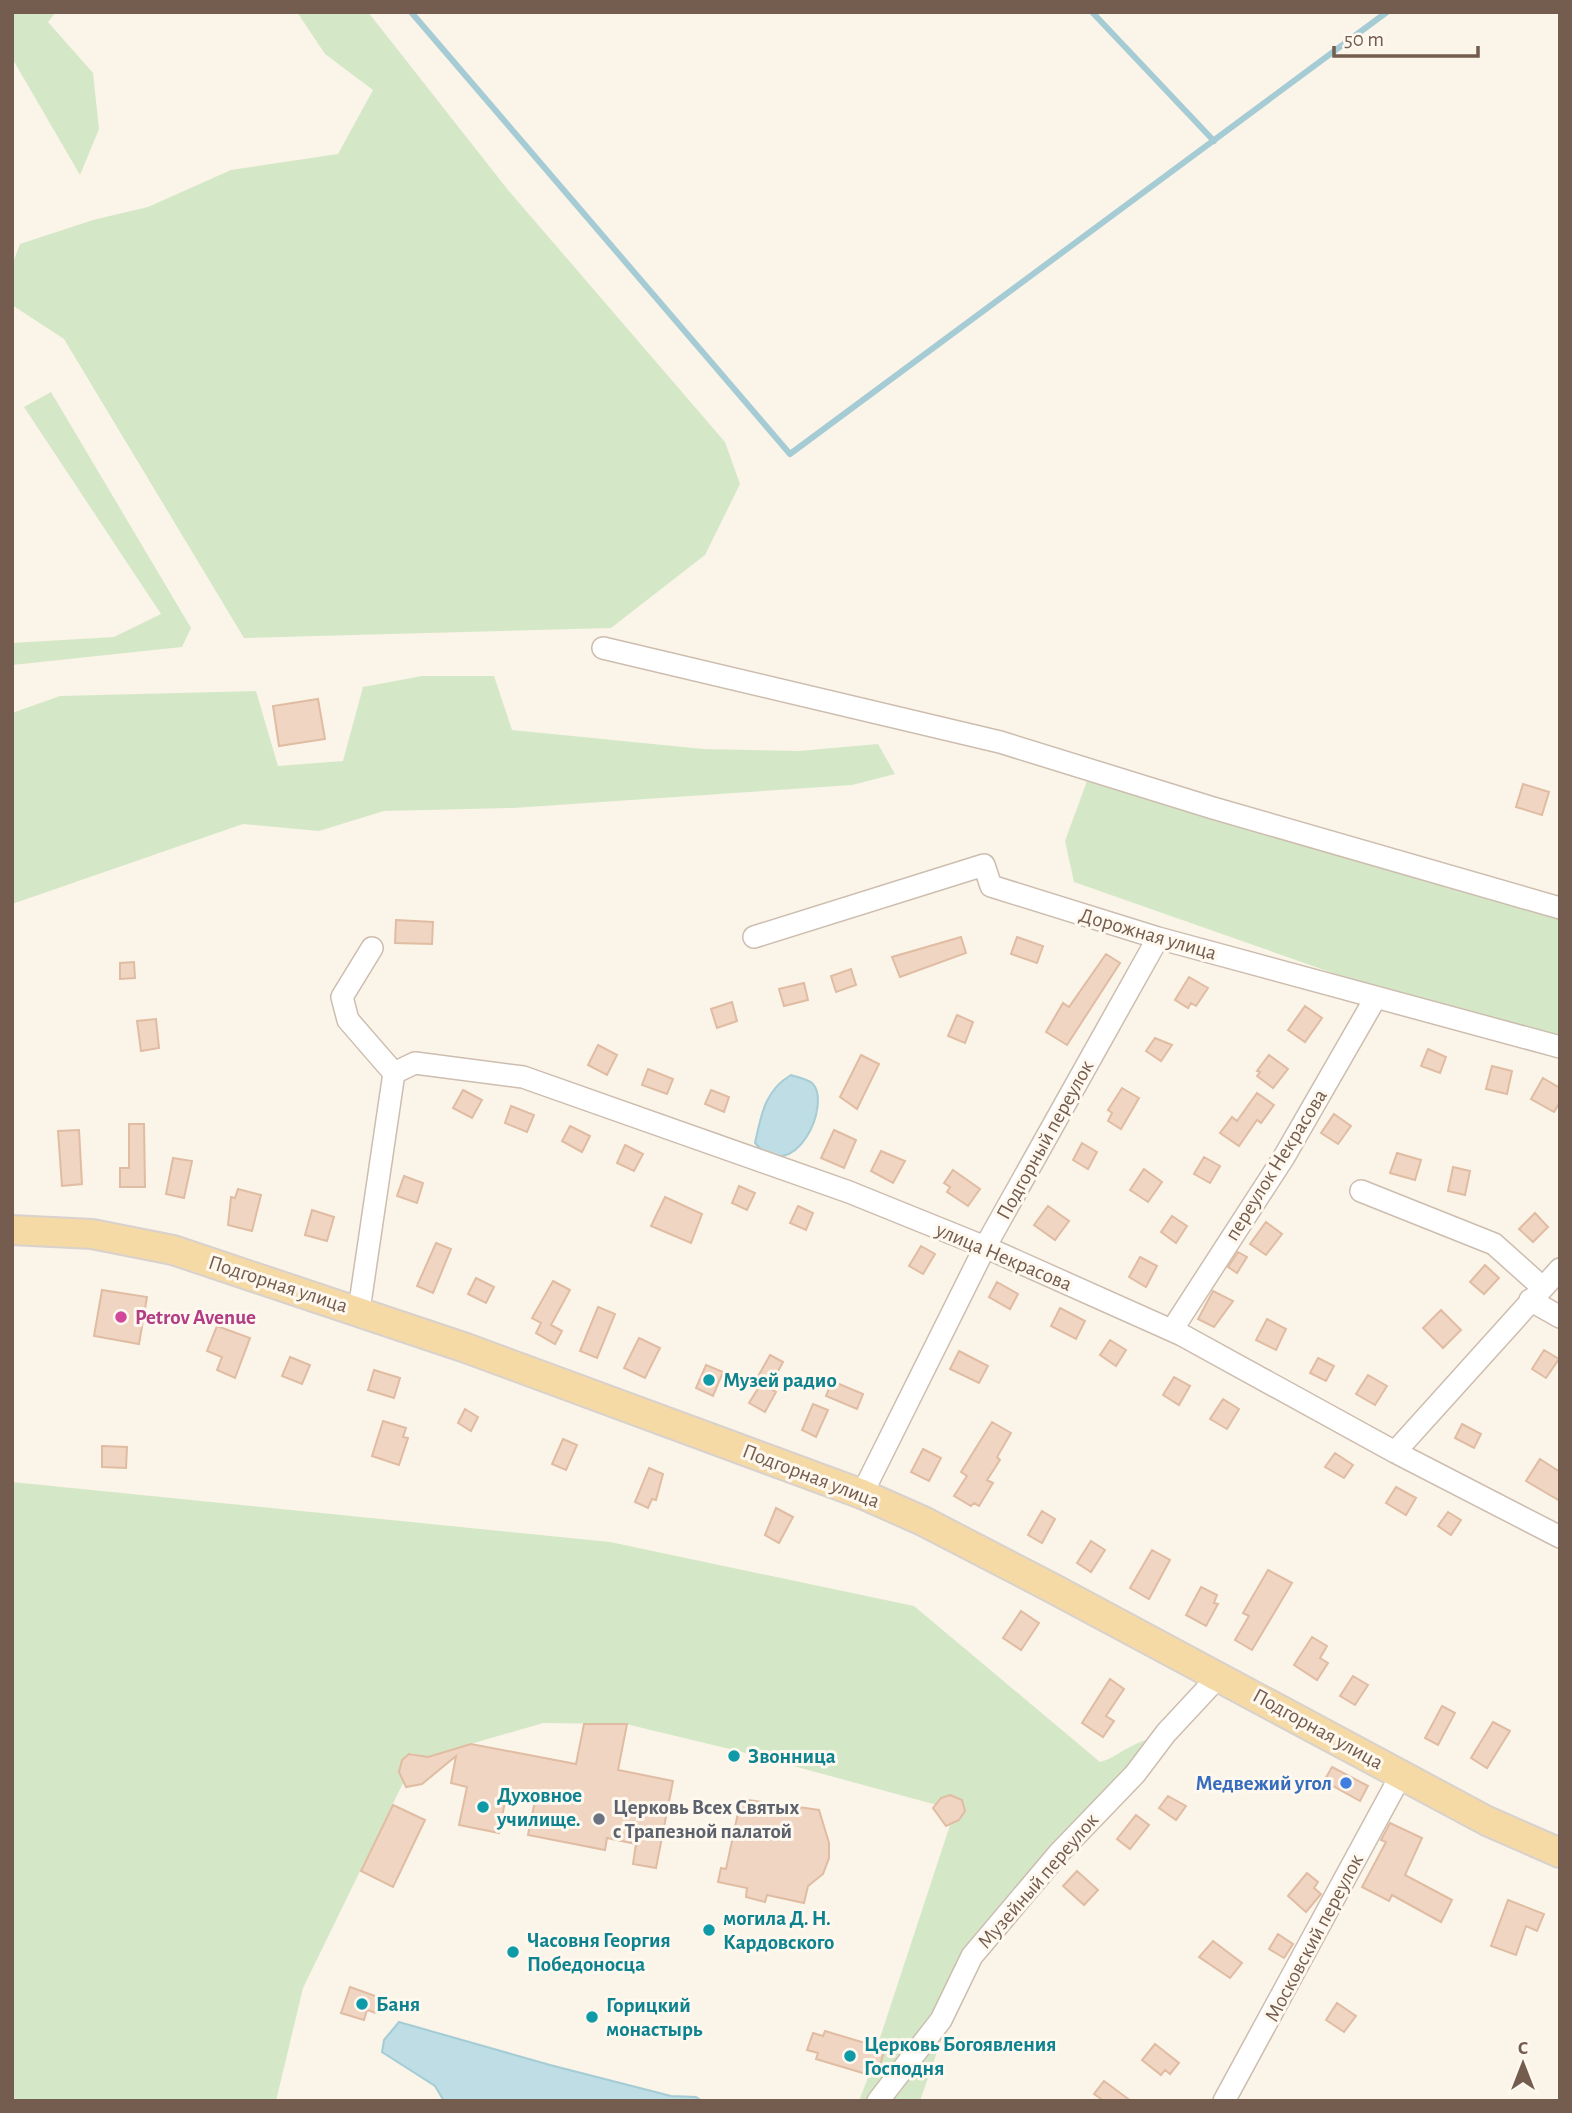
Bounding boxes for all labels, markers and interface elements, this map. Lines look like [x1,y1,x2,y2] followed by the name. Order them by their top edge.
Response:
[1334,14,1478,58] scale bar
[1344,29,1384,50] text: 50 m
[1077,904,1219,964] street label: Дорожная улица
[993,1057,1098,1223] street label: Подгорный переулок
[1221,1085,1331,1244] street label: переулок Некрасова
[932,1219,1075,1295] street label: улица Некрасова
[206,1252,351,1317] street label: Подгорная улица
[135,1307,256,1328] place label: Petrov Avenue
[113,1309,129,1325] marker: Petrov Avenue
[723,1370,837,1391] place label: Музей радио
[701,1372,717,1388] marker: Музей радио
[739,1440,883,1512] street label: Подгорная улица
[1249,1685,1387,1774] street label: Подгорная улица
[748,1746,836,1767] place label: Звонница
[726,1748,742,1764] marker: Звонница
[1196,1773,1332,1794] place label: Медвежий угол
[1338,1775,1354,1791] marker: Медвежий угол
[496,1785,582,1830] place label: Духовное училище.
[613,1797,799,1842] place label: Церковь Всех Святых с Трапезной палатой
[475,1799,491,1815] marker: Духовное училище.
[974,1809,1103,1953] street label: Музейный переулок
[591,1811,607,1827] marker: Церковь Всех Святых с Трапезной палатой
[1261,1850,1367,2025] street label: Московский переулок
[723,1908,834,1953] place label: могила Д. Н. Кардовского
[701,1922,717,1938] marker: могила Д. Н. Кардовского
[527,1930,671,1975] place label: Часовня Георгия Победоносца
[505,1944,521,1960] marker: Часовня Георгия Победоносца
[376,1994,420,2015] place label: Баня
[606,1995,703,2040] place label: Горицкий монастырь
[354,1996,370,2012] marker: Баня
[584,2009,600,2025] marker: Горицкий монастырь
[1488,2029,1558,2099] north arrow
[864,2034,1056,2079] place label: Церковь Богоявления Господня
[1518,2039,1528,2058] text: С
[842,2048,858,2064] marker: Церковь Богоявления Господня

